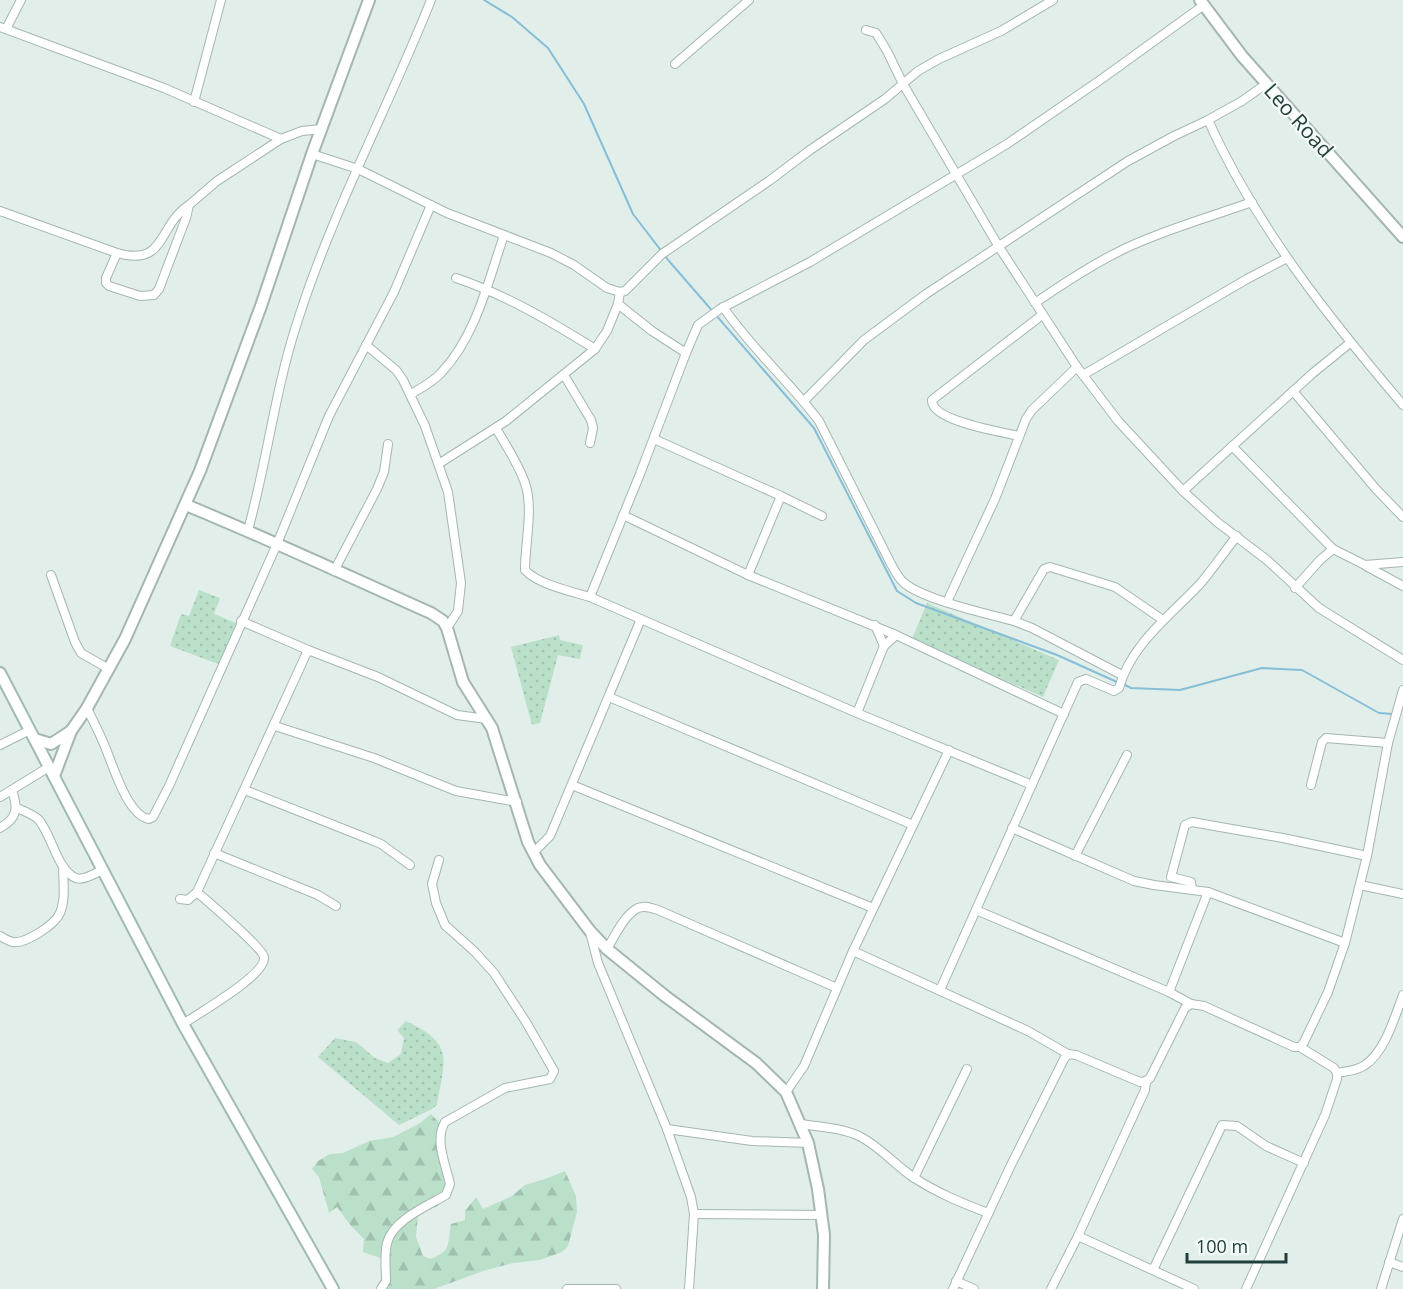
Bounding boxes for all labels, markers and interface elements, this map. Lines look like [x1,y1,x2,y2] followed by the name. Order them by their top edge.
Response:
[1258,77,1340,163] street label: Leo Road
[1187,1226,1286,1264] scale bar
[1196,1234,1248,1258] text: 100 m

